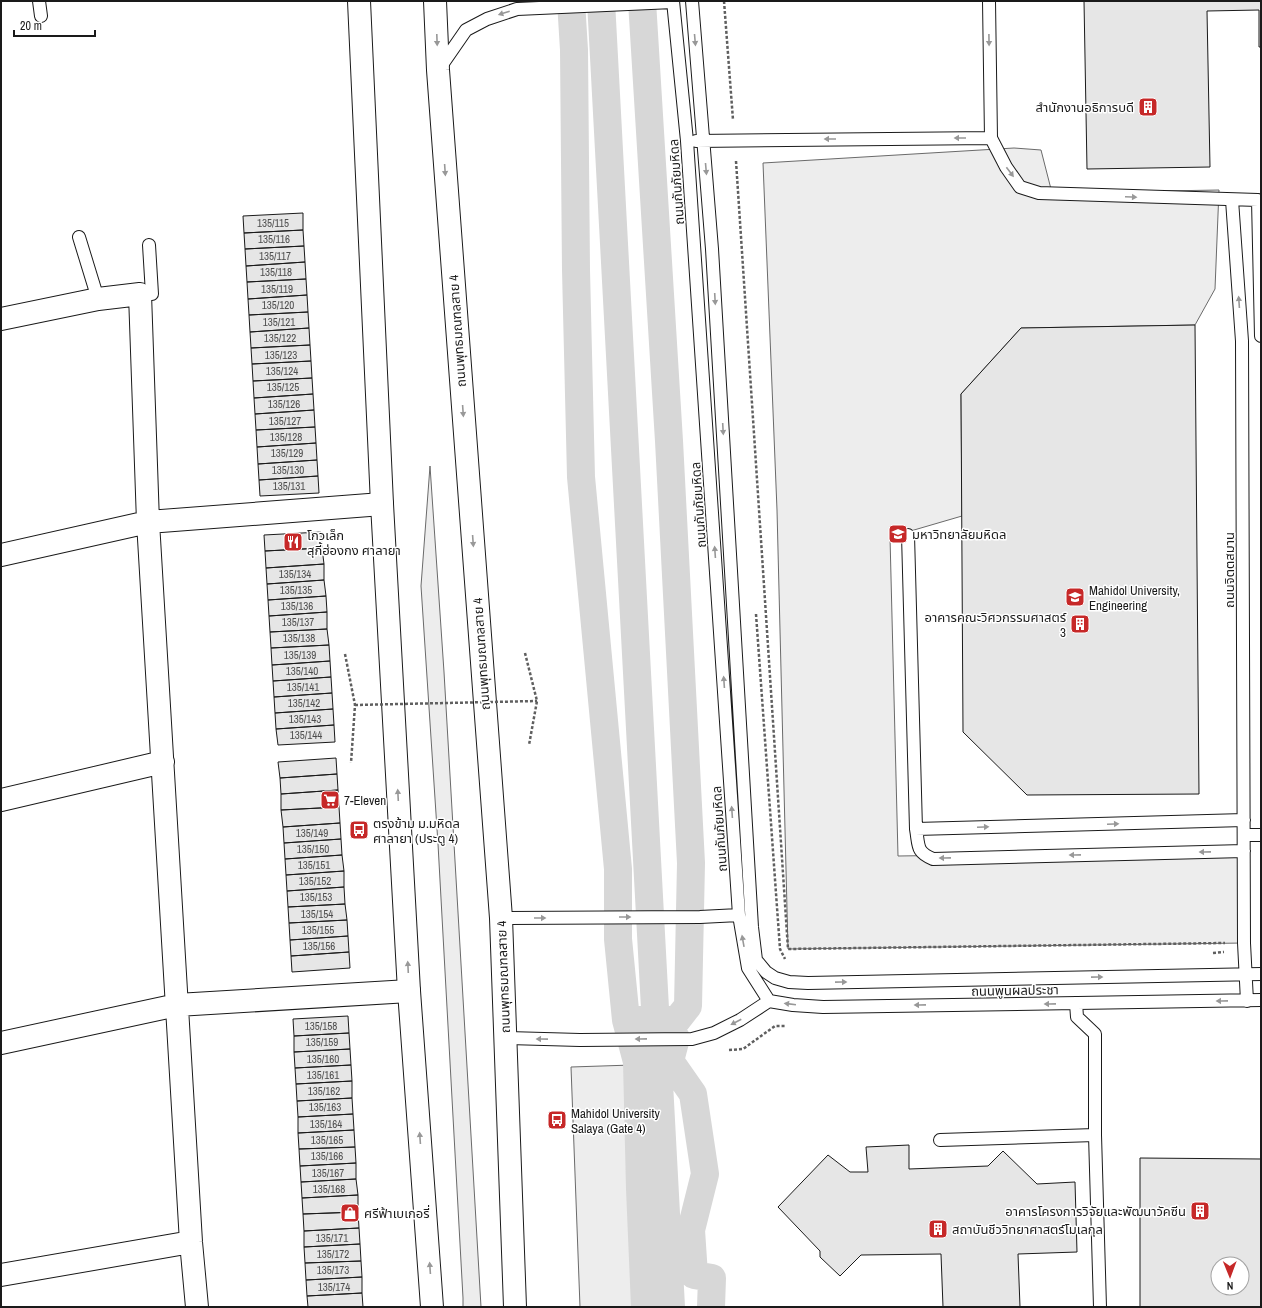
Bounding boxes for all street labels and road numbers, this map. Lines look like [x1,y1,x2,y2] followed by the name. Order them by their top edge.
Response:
[665,138,688,226] street label: ถนนกันภัยมหิดล
[445,274,470,388] street label: ถนนพุทธมณฑลสาย 4
[687,461,710,549] street label: ถนนกันภัยมหิดล
[1221,532,1238,608] street label: ถนนจิตตสมาน
[469,597,494,711] street label: ถนนพุทธมณฑลสาย 4
[708,785,731,873] street label: ถนนกันภัยมหิดล
[493,920,514,1033] street label: ถนนพุทธมณฑลสาย 4
[971,981,1059,1000] street label: ถนนพูนผลประชา

